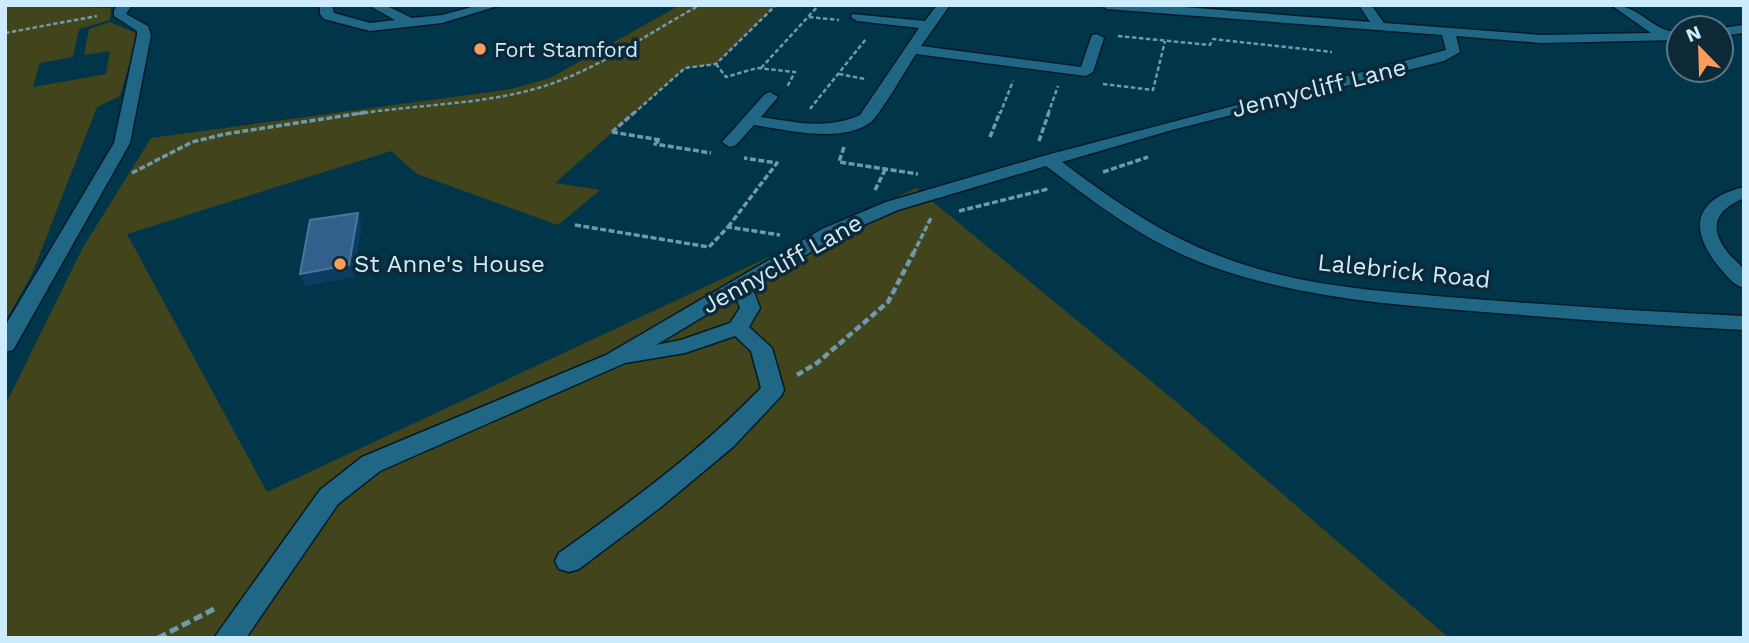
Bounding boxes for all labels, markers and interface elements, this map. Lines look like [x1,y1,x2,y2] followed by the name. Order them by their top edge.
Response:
[1665,14,1735,84] north arrow
[1683,20,1705,47] text: N
[494,37,638,62] place label: Fort Stamford
[472,41,488,57] marker: Fort Stamford
[1229,53,1409,123] street label: Jennycliff Lane
[697,208,867,320] street label: Jennycliff Lane
[1316,248,1492,294] street label: Lalebrick Road
[354,250,545,278] place label: St Anne's House
[332,256,348,272] marker: St Anne's House

